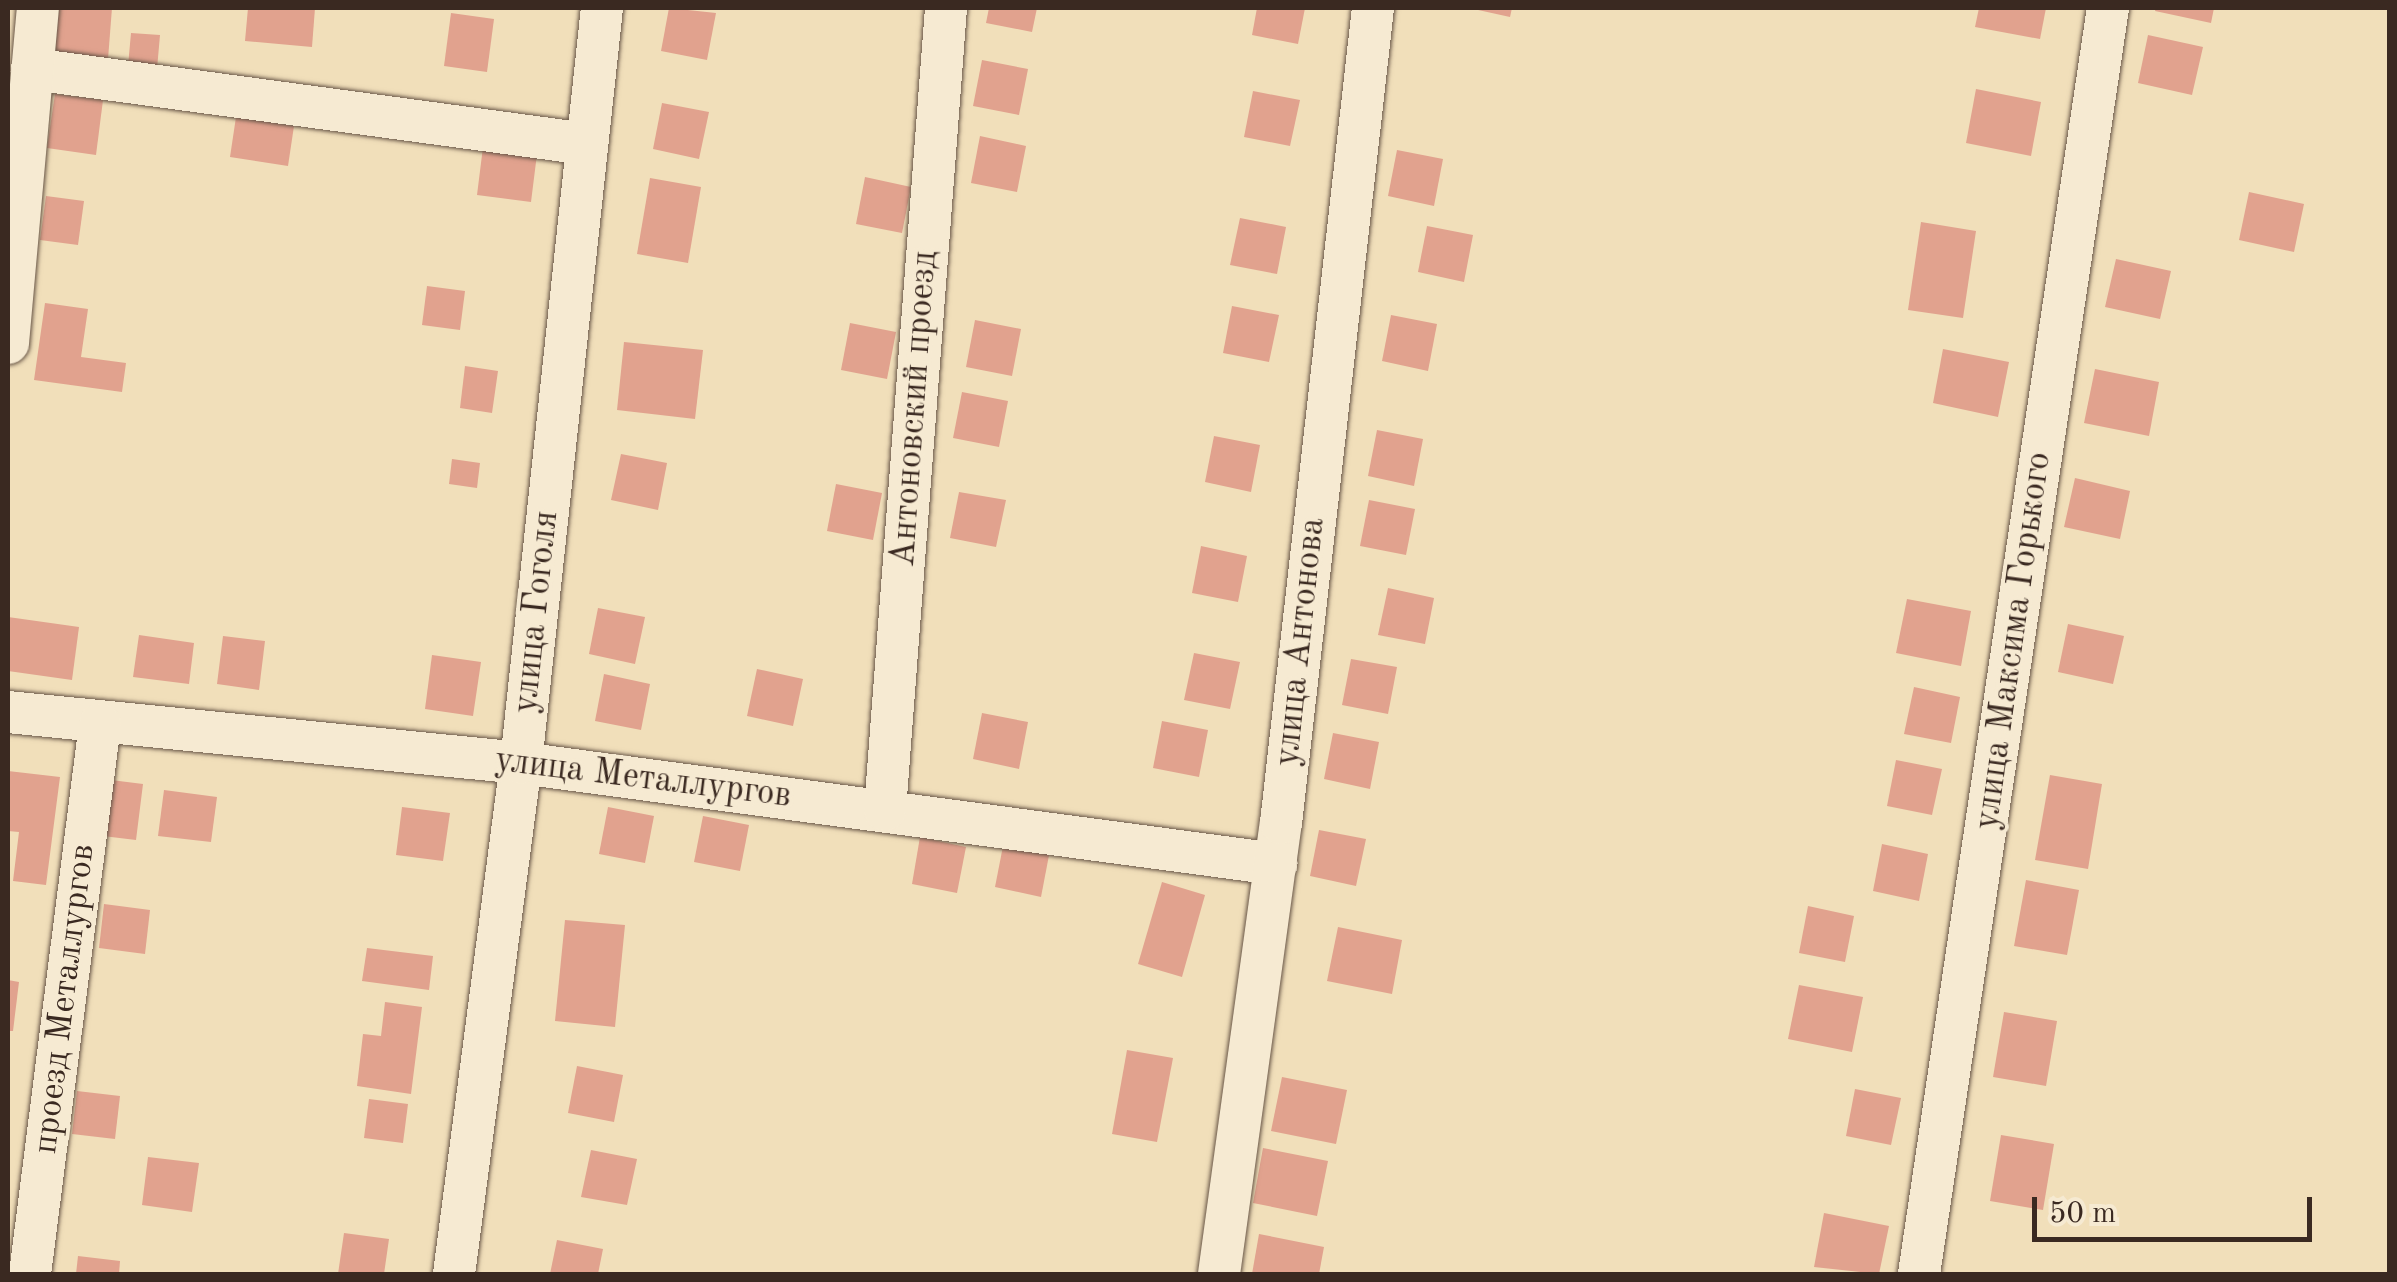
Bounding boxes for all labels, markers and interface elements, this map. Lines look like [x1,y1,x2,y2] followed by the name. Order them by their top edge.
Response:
[883,250,947,568] street label: Антоновский проезд
[1967,450,2061,832] street label: улица Максима Горького
[505,509,569,715] street label: улица Гоголя
[1267,516,1335,768] street label: улица Антонова
[492,740,794,818] street label: улица Металлургов
[25,842,105,1156] street label: проезд Металлургов
[2037,1177,2317,1239] scale bar
[2049,1199,2116,1229] text: 50 m

